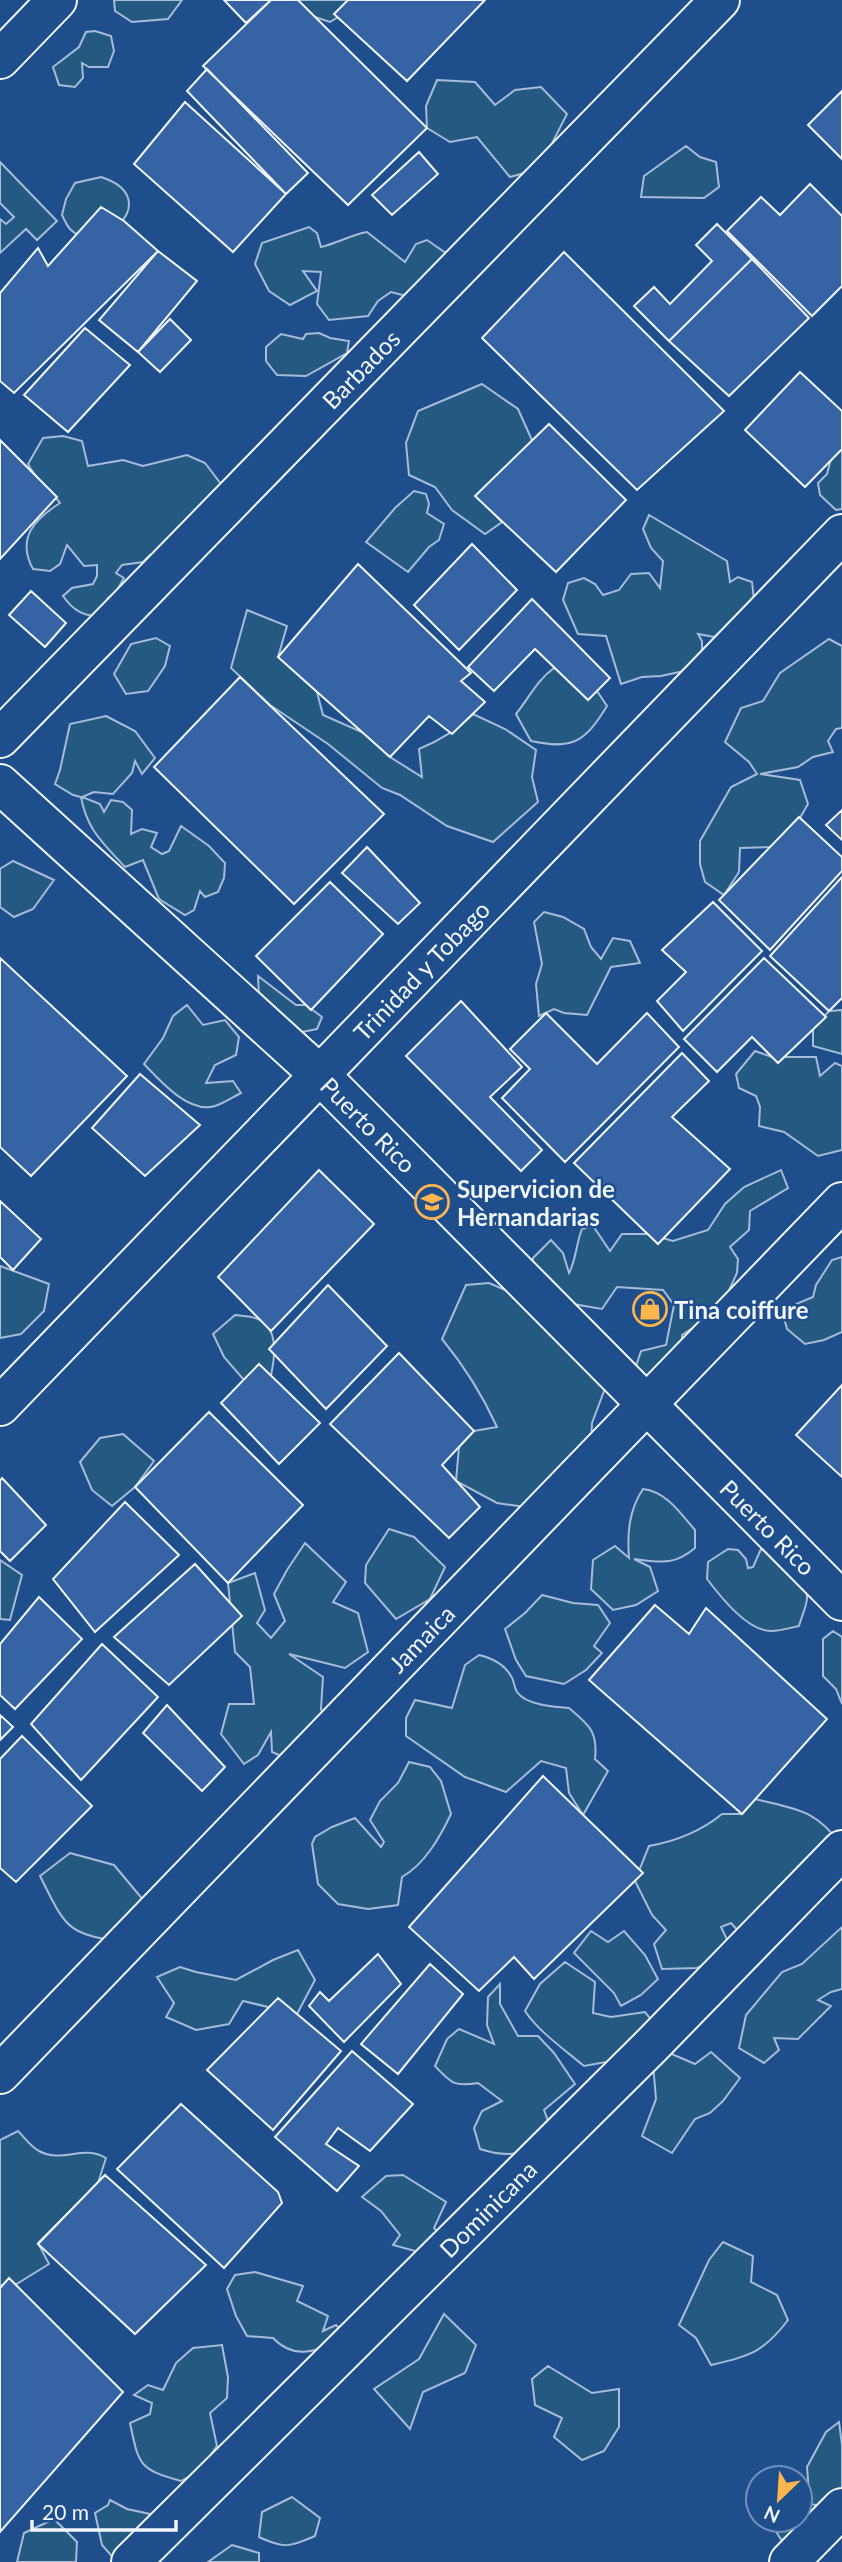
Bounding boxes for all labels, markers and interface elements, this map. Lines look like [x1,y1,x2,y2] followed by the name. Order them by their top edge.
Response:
[315,323,405,414] street label: Barbados
[347,894,495,1046] street label: Trinidad y Tobago
[315,1070,423,1178] street label: Puerto Rico
[457,1174,615,1231] place label: Supervicion de Hernandarias
[413,1183,451,1221] school or university icon: Supervicion de Hernandarias
[631,1290,669,1328] shop icon: Tina coiffure
[674,1295,809,1324] place label: Tina coiffure
[715,1473,822,1581] street label: Puerto Rico
[382,1598,460,1678] street label: Jamaica
[433,2154,542,2263] street label: Dominicana
[744,2464,814,2534] north arrow
[32,2488,175,2532] scale bar
[42,2499,89,2524] text: 20 m
[760,2501,783,2528] text: N

